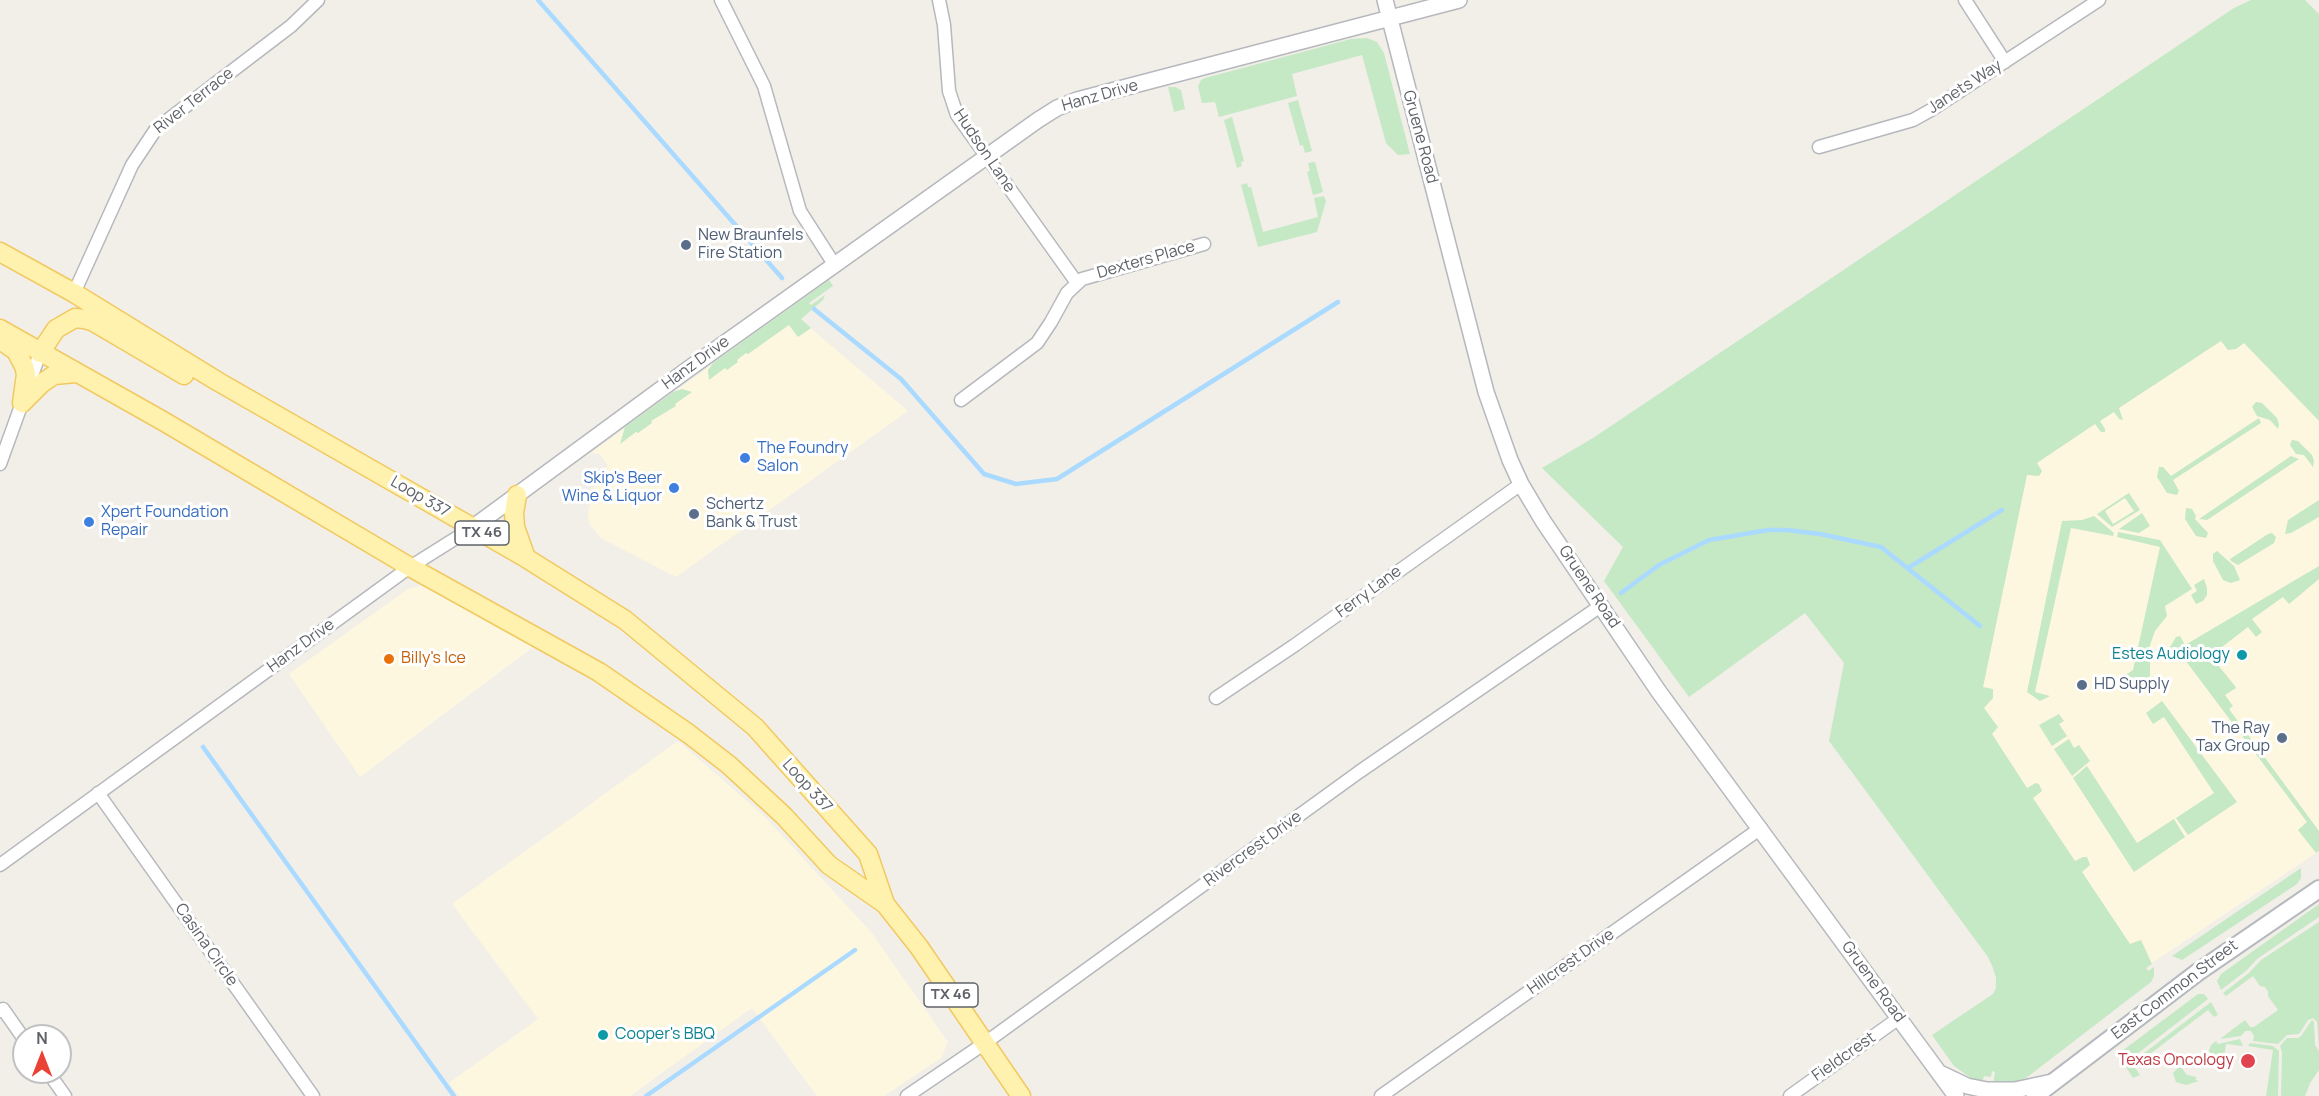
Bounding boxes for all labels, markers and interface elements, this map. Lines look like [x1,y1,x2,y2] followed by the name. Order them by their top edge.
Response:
[1924,56,2006,118] street label: Janets Way
[150,64,238,138] street label: River Terrace
[1060,76,1140,116] street label: Hanz Drive
[1398,88,1442,186] street label: Gruene Road
[949,106,1019,196] street label: Hudson Lane
[698,226,803,264] place label: New Braunfels Fire Station
[1095,237,1197,283] street label: Dexters Place
[679,238,693,252] marker: New Braunfels Fire Station
[659,332,733,394] street label: Hanz Drive
[757,439,848,477] place label: The Foundry Salon
[738,451,752,465] marker: The Foundry Salon
[562,469,662,507] place label: Skip's Beer Wine & Liquor
[387,472,453,522] street label: Loop 337
[667,481,681,495] marker: Skip's Beer Wine & Liquor
[706,495,798,533] place label: Schertz Bank & Trust
[101,503,229,541] place label: Xpert Foundation Repair
[687,507,701,521] marker: Schertz Bank & Trust
[82,515,96,529] marker: Xpert Foundation Repair
[455,521,509,545] road number: TX 46
[1554,542,1624,632] street label: Gruene Road
[1333,562,1405,622] street label: Ferry Lane
[264,615,338,677] street label: Hanz Drive
[2112,645,2230,665] place label: Estes Audiology
[2235,648,2249,662] marker: Estes Audiology
[401,649,466,669] place label: Billy's Ice
[382,652,396,666] marker: Billy's Ice
[2094,675,2169,695] place label: HD Supply
[2075,678,2089,692] marker: HD Supply
[2196,719,2270,757] place label: The Ray Tax Group
[2275,731,2289,745] marker: The Ray Tax Group
[778,755,836,817] street label: Loop 337
[1201,807,1305,891] street label: Rivercrest Drive
[170,900,242,990] street label: Casina Circle
[1524,925,1618,999] street label: Hillcrest Drive
[2108,936,2242,1044] street label: East Common Street
[1837,938,1909,1026] street label: Gruene Road
[924,983,978,1007] road number: TX 46
[12,1024,72,1084] north arrow
[615,1025,715,1045] place label: Cooper's BBQ
[36,1027,48,1049] text: N
[596,1028,610,1042] marker: Cooper's BBQ
[1809,1028,1879,1086] street label: Fieldcrest
[2118,1051,2234,1071] place label: Texas Oncology
[2239,1052,2257,1070] marker: Texas Oncology

